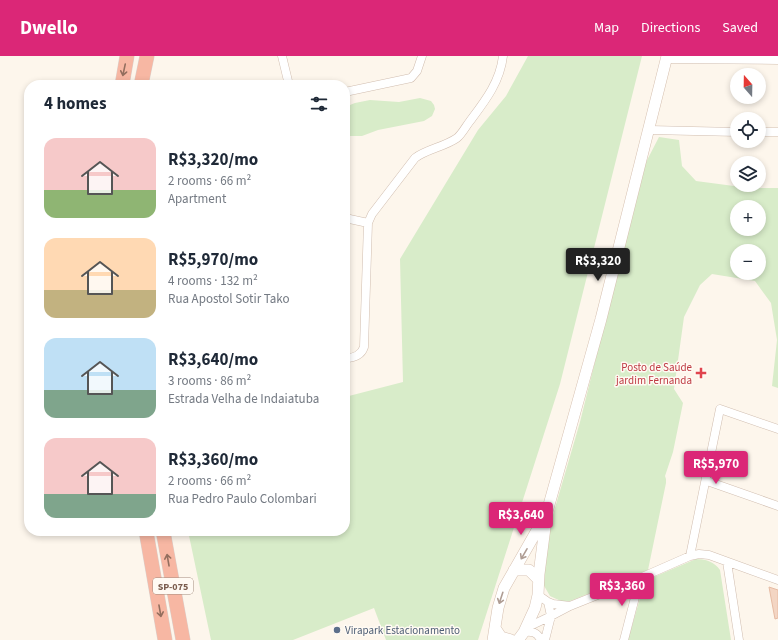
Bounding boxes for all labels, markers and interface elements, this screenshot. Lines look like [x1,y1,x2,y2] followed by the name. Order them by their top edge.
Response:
[20,15,78,42] text: Dwello
[594,18,619,38] text: Map
[641,18,700,38] text: Directions
[722,18,758,38] text: Saved
[120,64,128,77] one-way arrow
[730,68,766,104] north arrow
[730,68,766,280] map controls
[44,92,106,116] text: 4 homes
[308,93,330,115] icon: filters
[730,112,766,148] button: locate
[168,148,258,172] text: R$3,320/mo
[76,154,124,202] icon: home
[730,156,766,192] button: layers
[168,172,251,190] text: 2 rooms · 66 m²
[168,190,226,208] text: Apartment
[730,200,766,236] button: +
[730,244,766,280] button: −
[168,248,258,272] text: R$5,970/mo
[561,248,635,282] pin: R$3,320
[575,252,621,270] text: R$3,320
[76,254,124,302] icon: home
[168,272,258,290] text: 4 rooms · 132 m²
[168,290,290,308] text: Rua Apostol Sotir Tako
[168,348,258,372] text: R$3,640/mo
[76,354,124,402] icon: home
[615,360,693,388] place label: Posto de Saúde jardim Fernanda
[695,367,707,379] marker: Posto de Saúde jardim Fernanda
[168,372,251,390] text: 3 rooms · 86 m²
[168,390,319,408] text: Estrada Velha de Indaiatuba
[168,448,258,472] text: R$3,360/mo
[679,451,753,485] pin: R$5,970
[76,454,124,502] icon: home
[693,455,739,473] text: R$5,970
[168,472,251,490] text: 2 rooms · 66 m²
[168,490,317,508] text: Rua Pedro Paulo Colombari
[484,502,558,536] pin: R$3,640
[498,506,544,524] text: R$3,640
[519,547,527,559] one-way arrow
[164,554,172,567] one-way arrow
[585,573,659,607] pin: R$3,360
[599,577,645,595] text: R$3,360
[153,578,193,594] road number: SP-075
[497,591,504,604] one-way arrow
[156,604,164,617] one-way arrow
[345,623,460,638] place label: Virapark Estacionamento
[332,625,342,635] marker: Virapark Estacionamento

